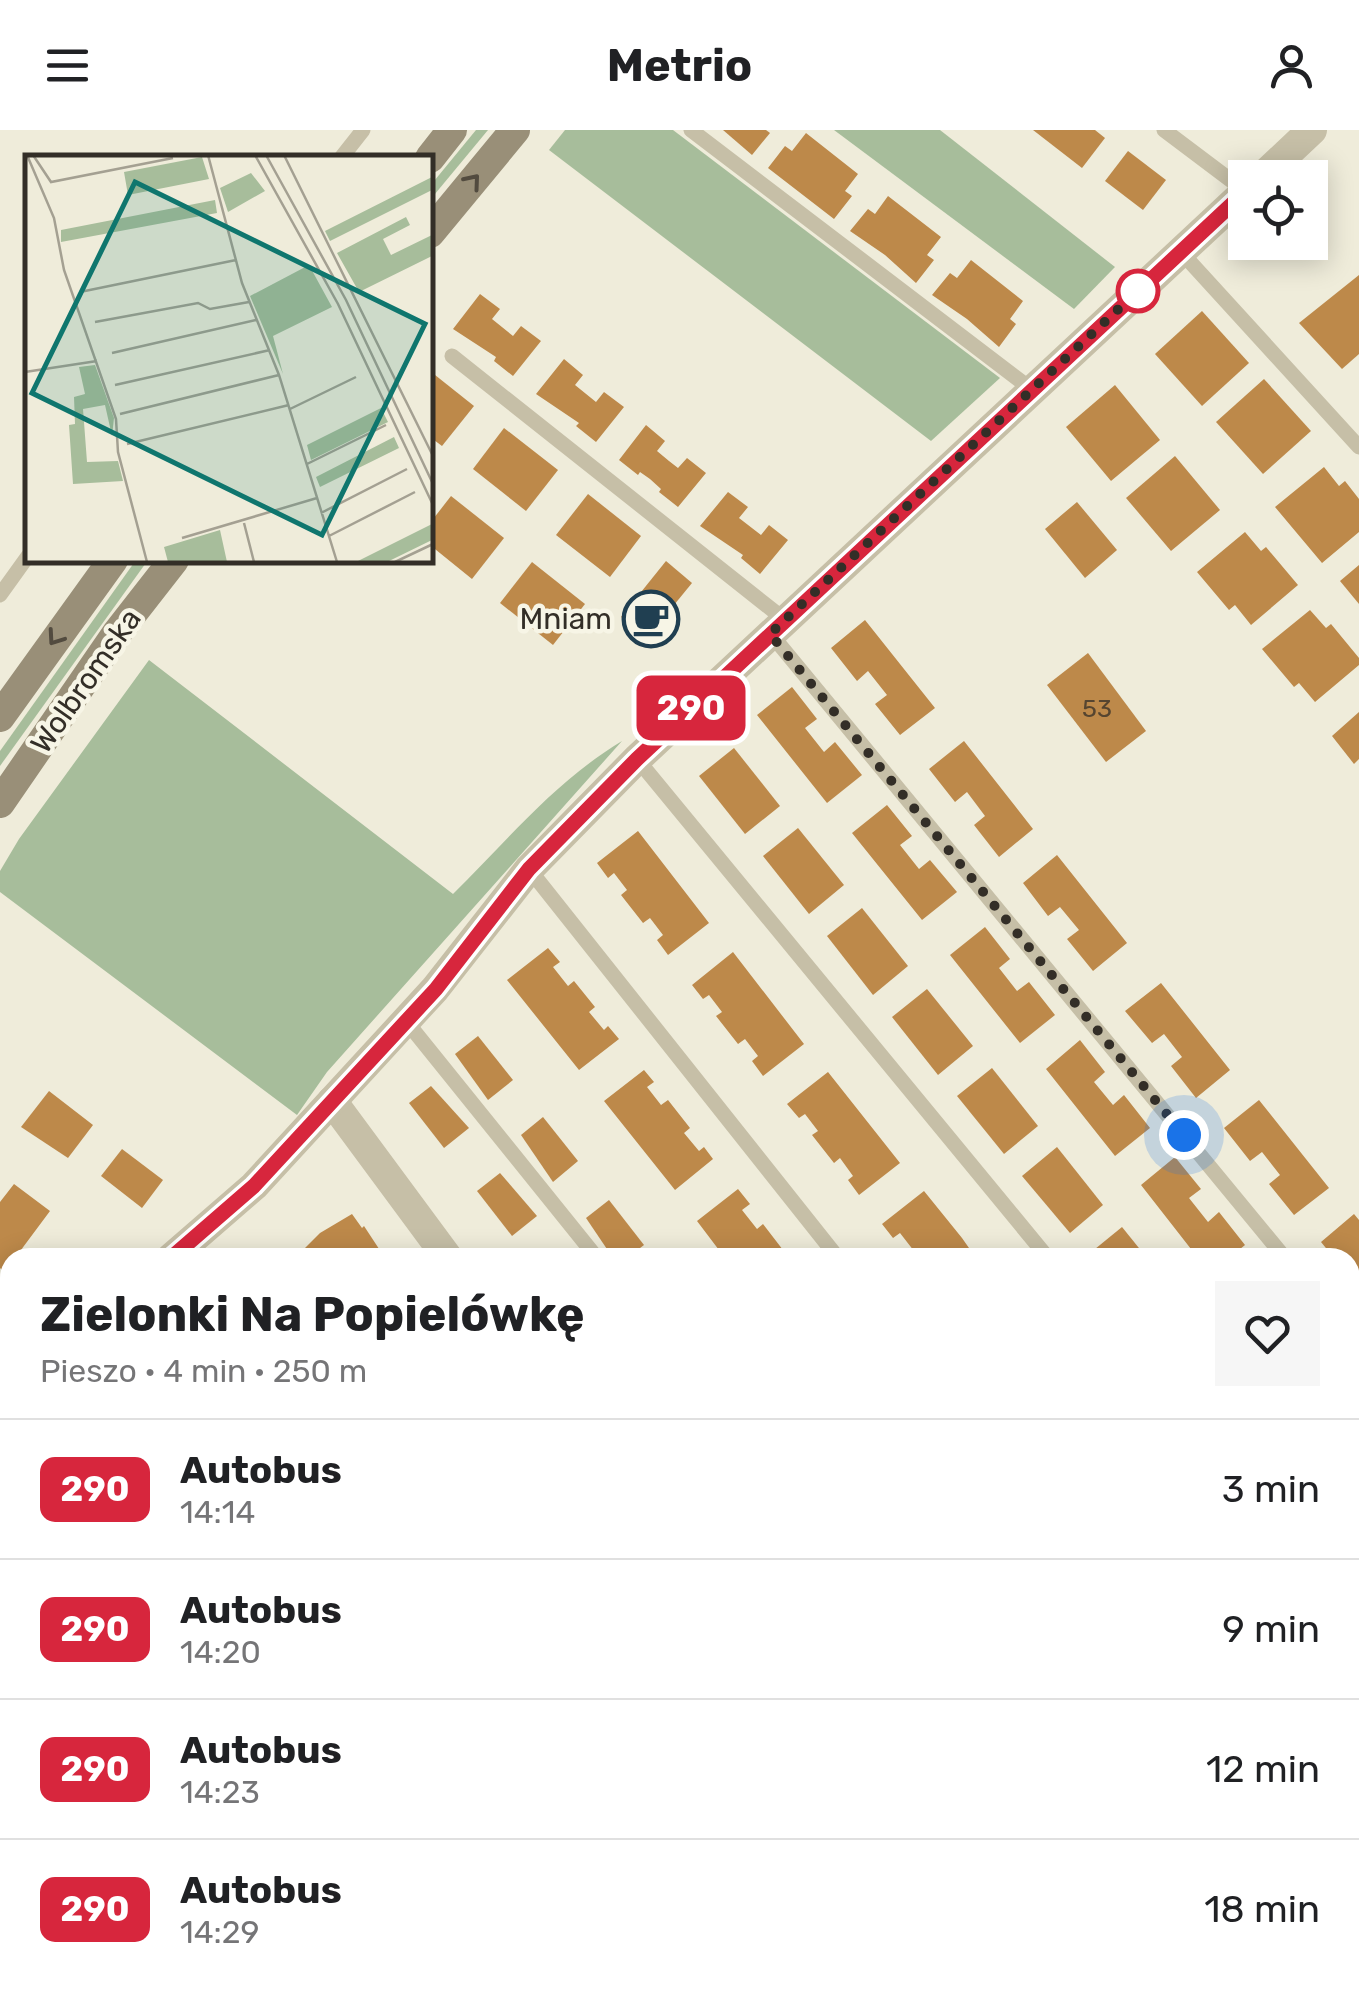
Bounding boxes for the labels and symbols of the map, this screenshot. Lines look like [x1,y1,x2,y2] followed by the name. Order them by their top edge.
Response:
[25,155,432,562] inset map
[461,175,479,193] one-way arrow
[1117,270,1159,312] unlabelled marker
[621,589,681,649] cafe icon: Mniam
[520,601,612,637] place label: Mniam
[23,602,149,760] street label: Wolbromska
[49,626,67,645] one-way arrow
[634,676,748,740] line badge: 290
[1082,694,1112,723] house number: 53
[1159,1110,1209,1160] your location

